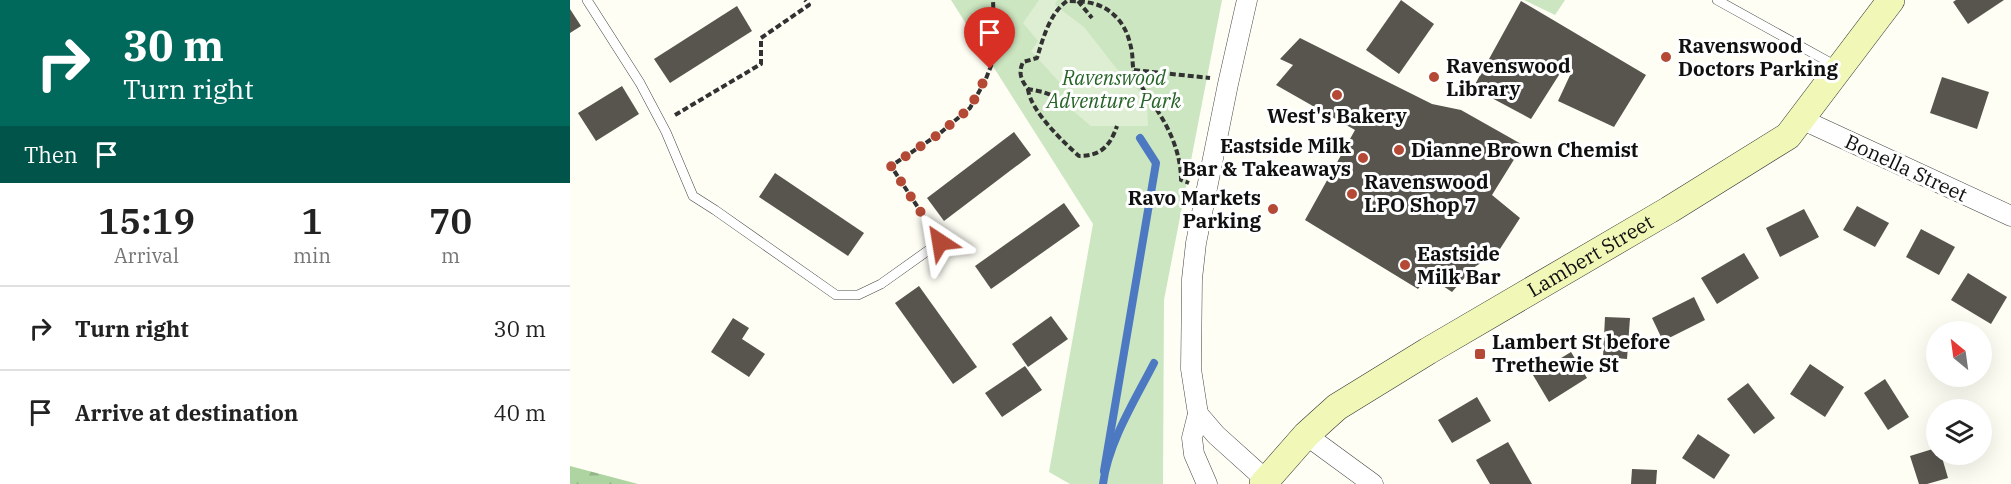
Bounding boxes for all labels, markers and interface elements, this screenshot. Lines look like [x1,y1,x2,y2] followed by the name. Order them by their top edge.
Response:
[964,7,1015,69] pin
[973,16,1006,49] icon: arrive
[123,18,224,73] text: 30 m
[24,24,102,102] icon: right
[1678,32,1838,82] place label: Ravenswood Doctors Parking
[1659,50,1673,64] marker: Ravenswood Doctors Parking
[1446,52,1571,102] place label: Ravenswood Library
[1045,64,1182,114] park label: Ravenswood Adventure Park
[1427,70,1441,84] marker: Ravenswood Library
[123,71,254,106] text: Turn right
[1330,88,1344,102] marker: West's Bakery
[1267,102,1407,129] place label: West's Bakery
[1841,127,1972,208] street label: Bonella Street
[1182,132,1352,182] place label: Eastside Milk Bar & Takeaways
[1411,136,1639,163] place label: Dianne Brown Chemist
[90,138,123,171] icon: arrive
[24,140,78,169] text: Then
[1392,143,1406,157] marker: Dianne Brown Chemist
[1356,151,1370,165] marker: Eastside Milk Bar & Takeaways
[1364,168,1489,218] place label: Ravenswood LPO Shop 7
[1128,184,1261,234] place label: Ravo Markets Parking
[1345,187,1359,201] marker: Ravenswood LPO Shop 7
[98,197,195,244] text: 15:19
[301,197,323,244] text: 1
[429,197,472,244] text: 70
[1266,202,1280,216] marker: Ravo Markets Parking
[1522,208,1658,303] street label: Lambert Street
[908,210,972,274] position arrow
[1417,240,1501,290] place label: Eastside Milk Bar
[114,242,179,269] text: Arrival
[293,242,331,269] text: min
[441,242,460,269] text: m
[1398,258,1412,272] marker: Eastside Milk Bar
[24,312,57,345] icon: right
[75,314,189,343] text: Turn right
[494,314,546,343] text: 30 m
[1926,321,1992,387] north arrow
[1926,321,1992,465] map controls
[1492,328,1670,378] place label: Lambert St before Trethewie St
[1473,347,1487,361] marker: Lambert St before Trethewie St
[24,396,57,429] icon: arrive
[75,398,298,427] text: Arrive at destination
[494,398,546,427] text: 40 m
[1926,399,1992,465] button: layers

